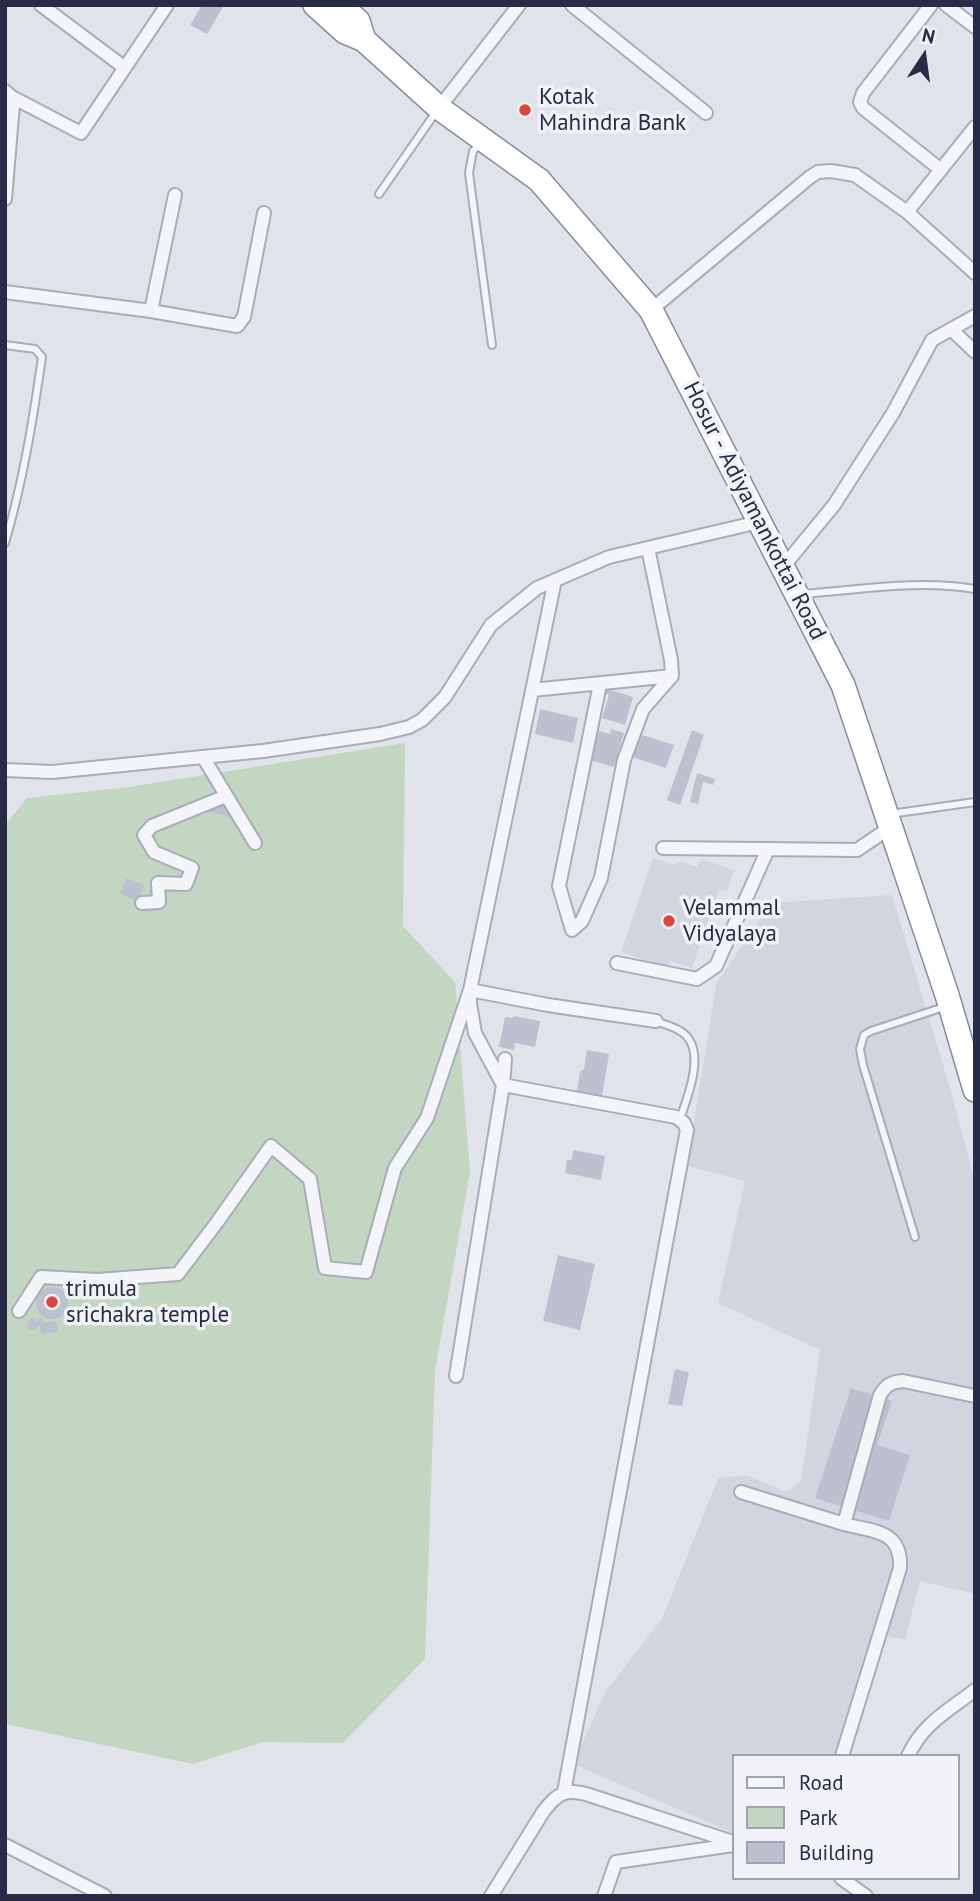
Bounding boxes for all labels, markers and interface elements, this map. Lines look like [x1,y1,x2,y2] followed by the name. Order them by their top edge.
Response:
[889,21,959,91] north arrow
[920,22,937,49] text: N
[539,83,686,137] place label: Kotak Mahindra Bank
[517,102,533,118] marker: Kotak Mahindra Bank
[677,377,831,645] street label: Hosur - Adiyamankottai Road
[683,894,780,948] place label: Velammal Vidyalaya
[661,913,677,929] marker: Velammal Vidyalaya
[66,1275,229,1329] place label: trimula srichakra temple
[44,1294,60,1310] marker: trimula srichakra temple
[732,1754,959,1880] legend
[799,1769,843,1796] text: Road
[799,1804,838,1831] text: Park
[799,1839,874,1866] text: Building

